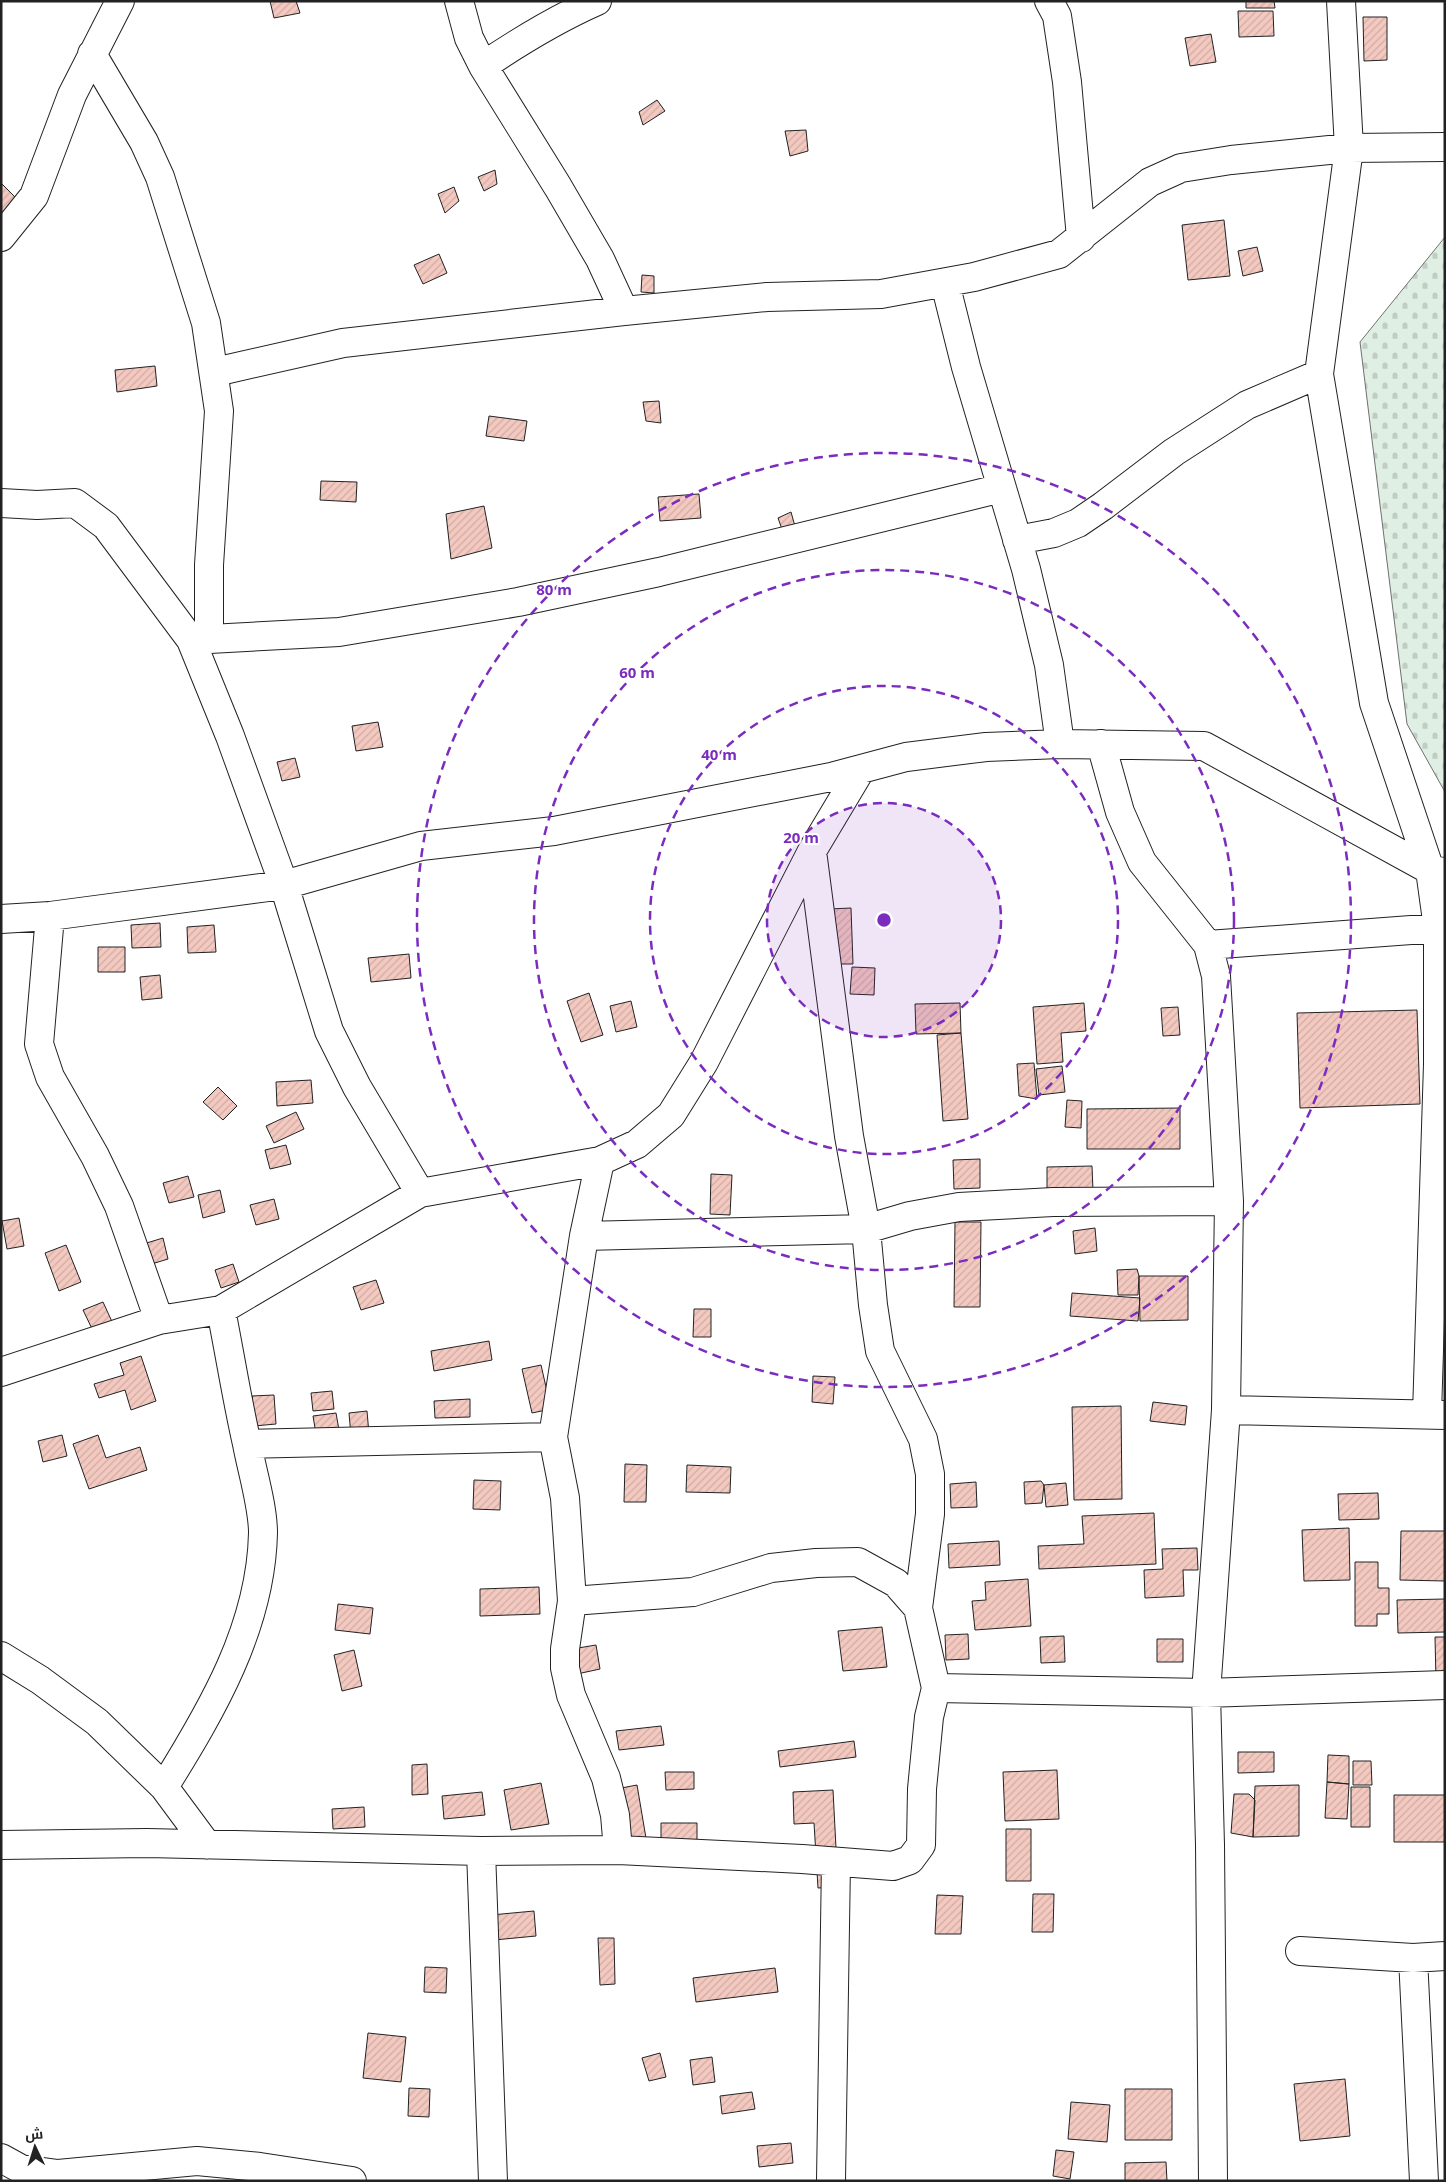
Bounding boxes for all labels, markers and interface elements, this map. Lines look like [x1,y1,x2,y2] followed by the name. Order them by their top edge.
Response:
[536,579,572,599] text: 80 m
[619,662,655,682] text: 60 m
[701,744,737,764] text: 40 m
[783,827,819,847] text: 20 m
[875,911,893,929] centre of rings
[10,2122,60,2172] north arrow
[24,2123,44,2144] text: ش

